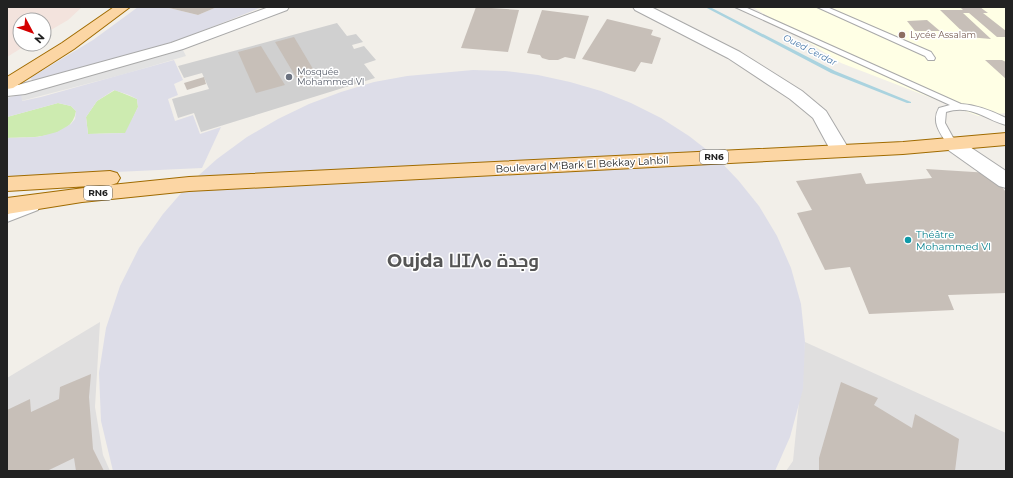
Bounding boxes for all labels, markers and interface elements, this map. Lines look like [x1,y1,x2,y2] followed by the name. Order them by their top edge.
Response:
[12,12,52,52] north arrow
[910,29,976,40] place label: Lycée Assalam
[897,30,907,40] marker: Lycée Assalam
[31,31,48,47] text: N
[782,31,839,68] water label: Oued Cerdar
[297,66,365,87] place label: Mosquée Mohammed VI
[284,72,294,82] marker: Mosquée Mohammed VI
[700,150,728,164] road number: RN6
[495,153,669,176] street label: Boulevard M'Bark El Bekkay Lahbil
[84,186,112,200] road number: RN6
[916,228,991,253] place label: Théâtre Mohammed VI
[903,235,913,245] marker: Théâtre Mohammed VI
[387,250,539,272] district label: Oujda ⵡⵊⴷⴰ وجدة

